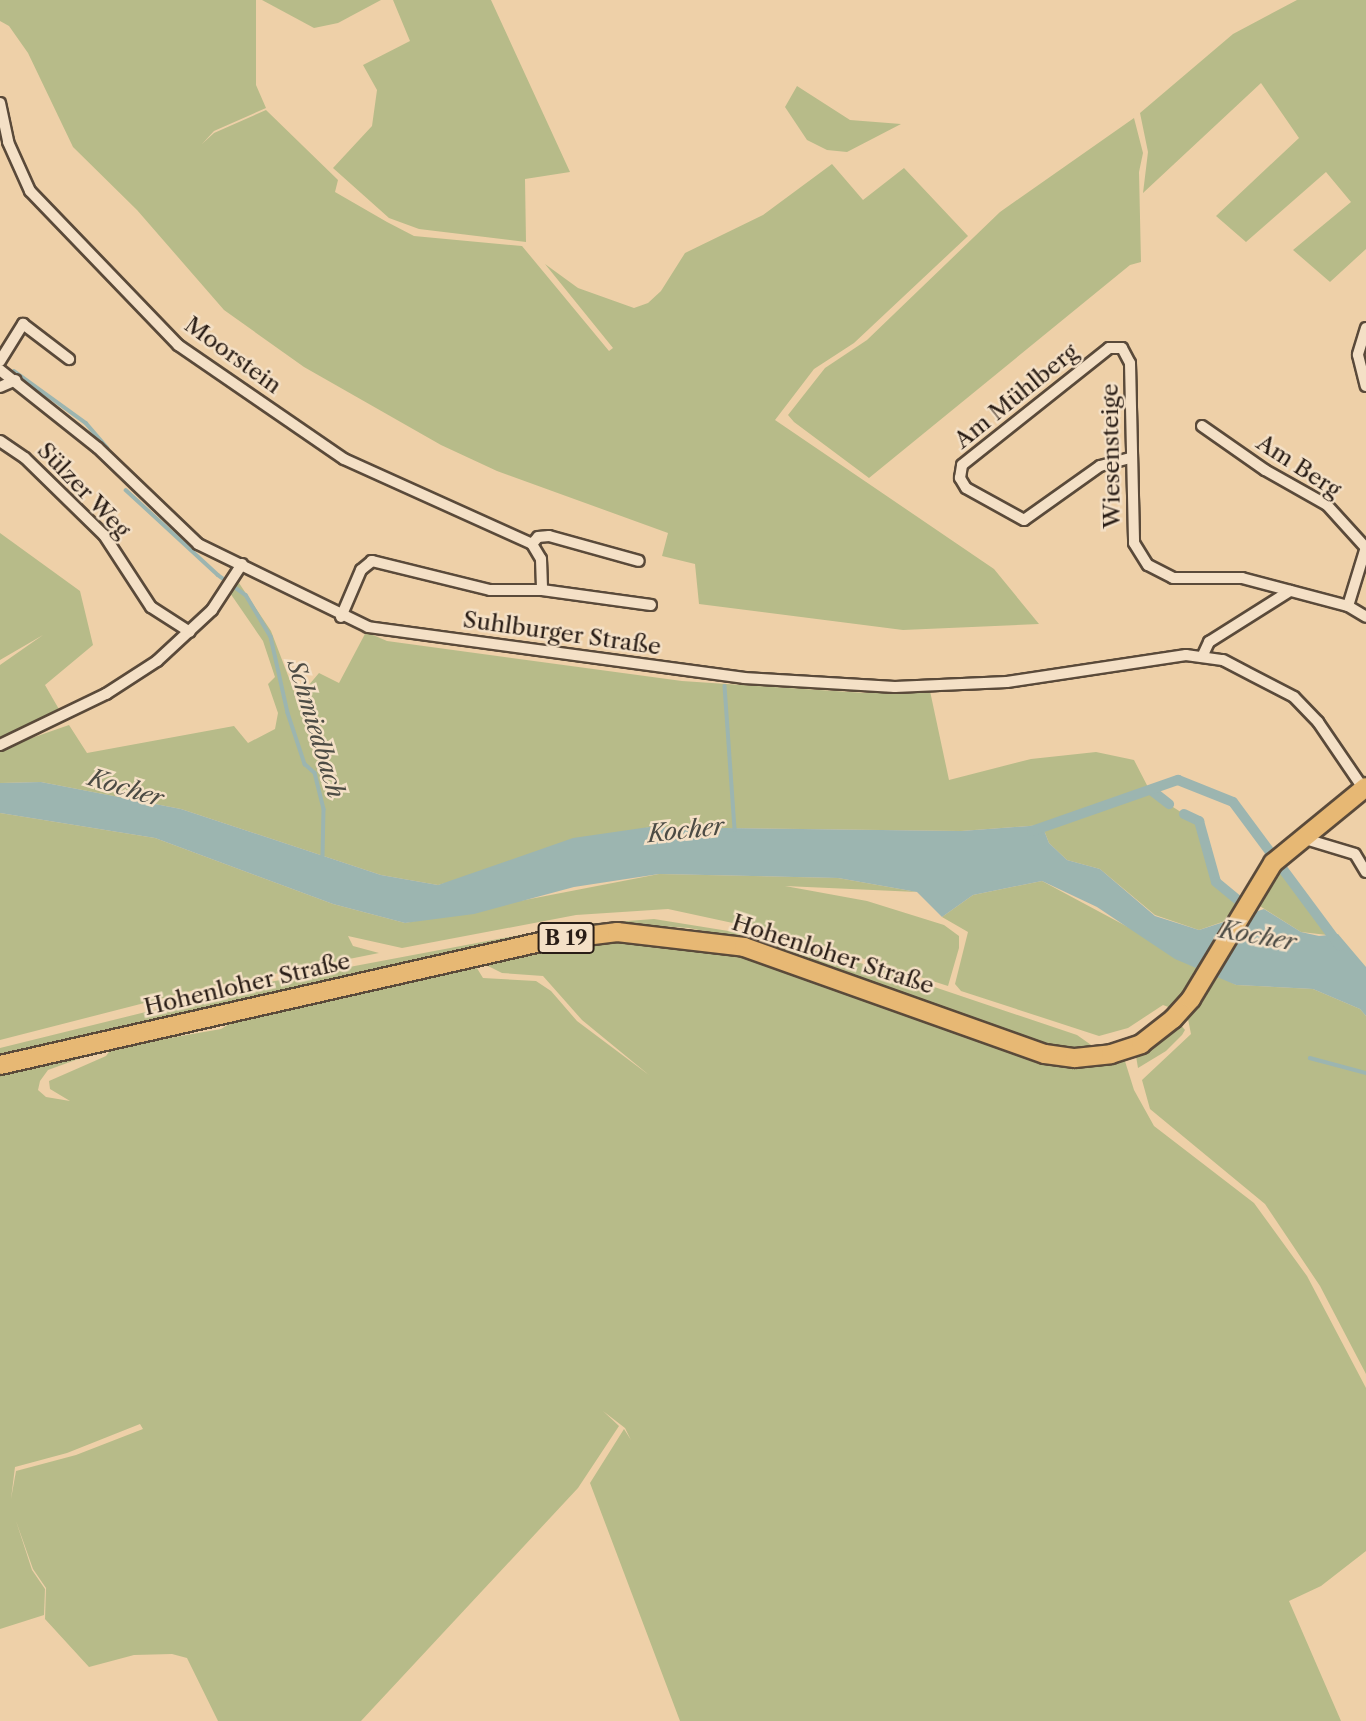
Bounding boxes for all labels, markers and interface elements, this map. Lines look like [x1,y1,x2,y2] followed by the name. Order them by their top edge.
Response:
[179,311,287,399] street label: Moorstein
[949,338,1083,454] street label: Am Mühlberg
[1096,383,1126,529] street label: Wiesensteige
[1252,428,1346,504] street label: Am Berg
[31,436,137,544] street label: Sülzer Weg
[461,605,663,661] street label: Suhlburger Straße
[281,656,351,802] water label: Schmiedbach
[85,763,167,813] water label: Kocher
[646,812,726,848] water label: Kocher
[728,908,938,1000] street label: Hohenloher Straße
[1218,915,1298,957] water label: Kocher
[536,920,596,956] road number: B 19
[141,947,353,1021] street label: Hohenloher Straße

